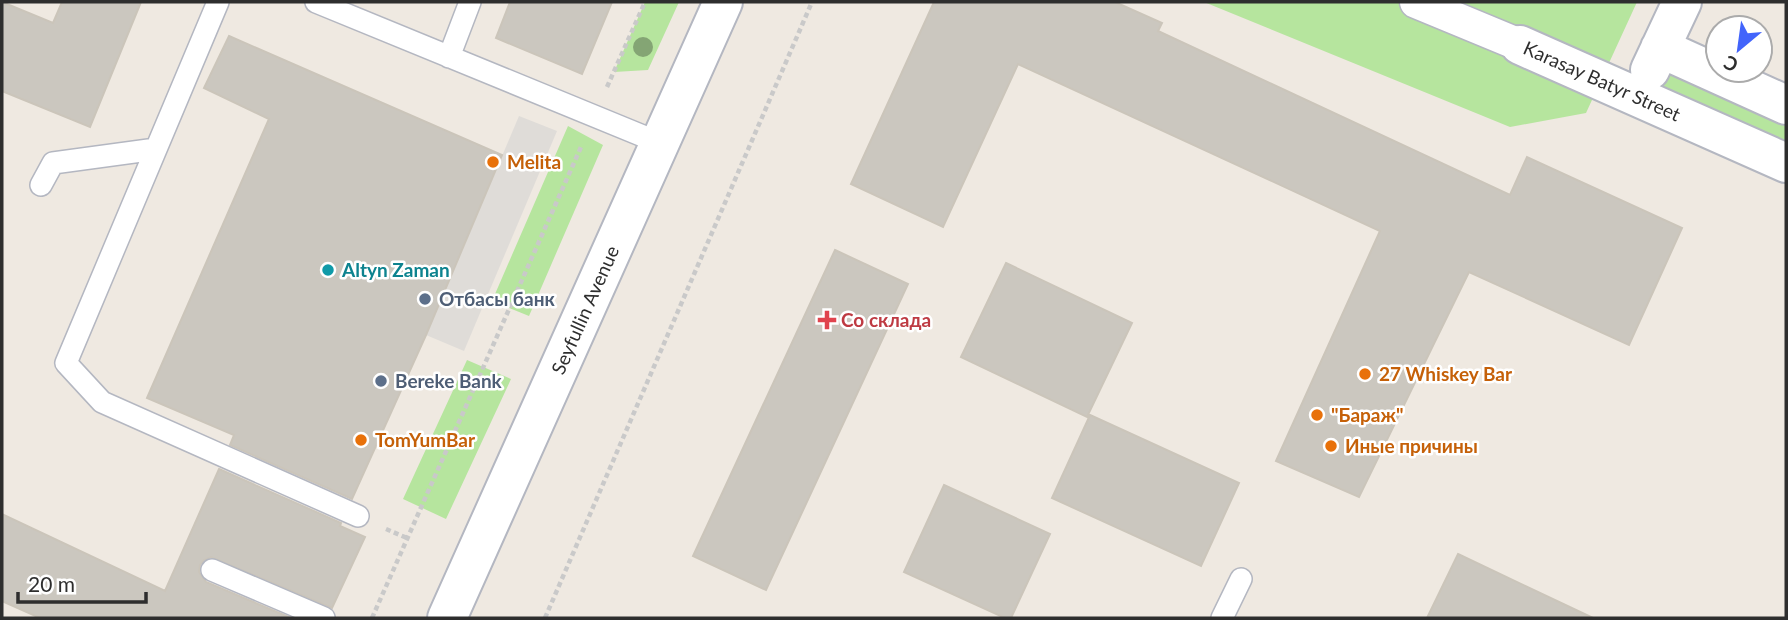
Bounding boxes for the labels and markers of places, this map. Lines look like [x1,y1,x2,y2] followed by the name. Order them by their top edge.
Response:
[507,150,561,173] place label: Melita
[485,154,501,170] marker: Melita
[341,258,450,281] place label: Altyn Zaman
[320,262,336,278] marker: Altyn Zaman
[439,287,556,310] place label: Отбасы банк
[417,291,433,307] marker: Отбасы банк
[841,308,931,331] place label: Со склада
[819,312,835,328] marker: Со склада
[1379,362,1513,385] place label: 27 Whiskey Bar
[1357,366,1373,382] marker: 27 Whiskey Bar
[395,369,503,392] place label: Bereke Bank
[373,373,389,389] marker: Bereke Bank
[1331,403,1404,426] place label: "Бараж"
[1309,407,1325,423] marker: "Бараж"
[375,428,476,451] place label: TomYumBar
[353,432,369,448] marker: TomYumBar
[1345,434,1478,457] place label: Иные причины
[1323,438,1339,454] marker: Иные причины

